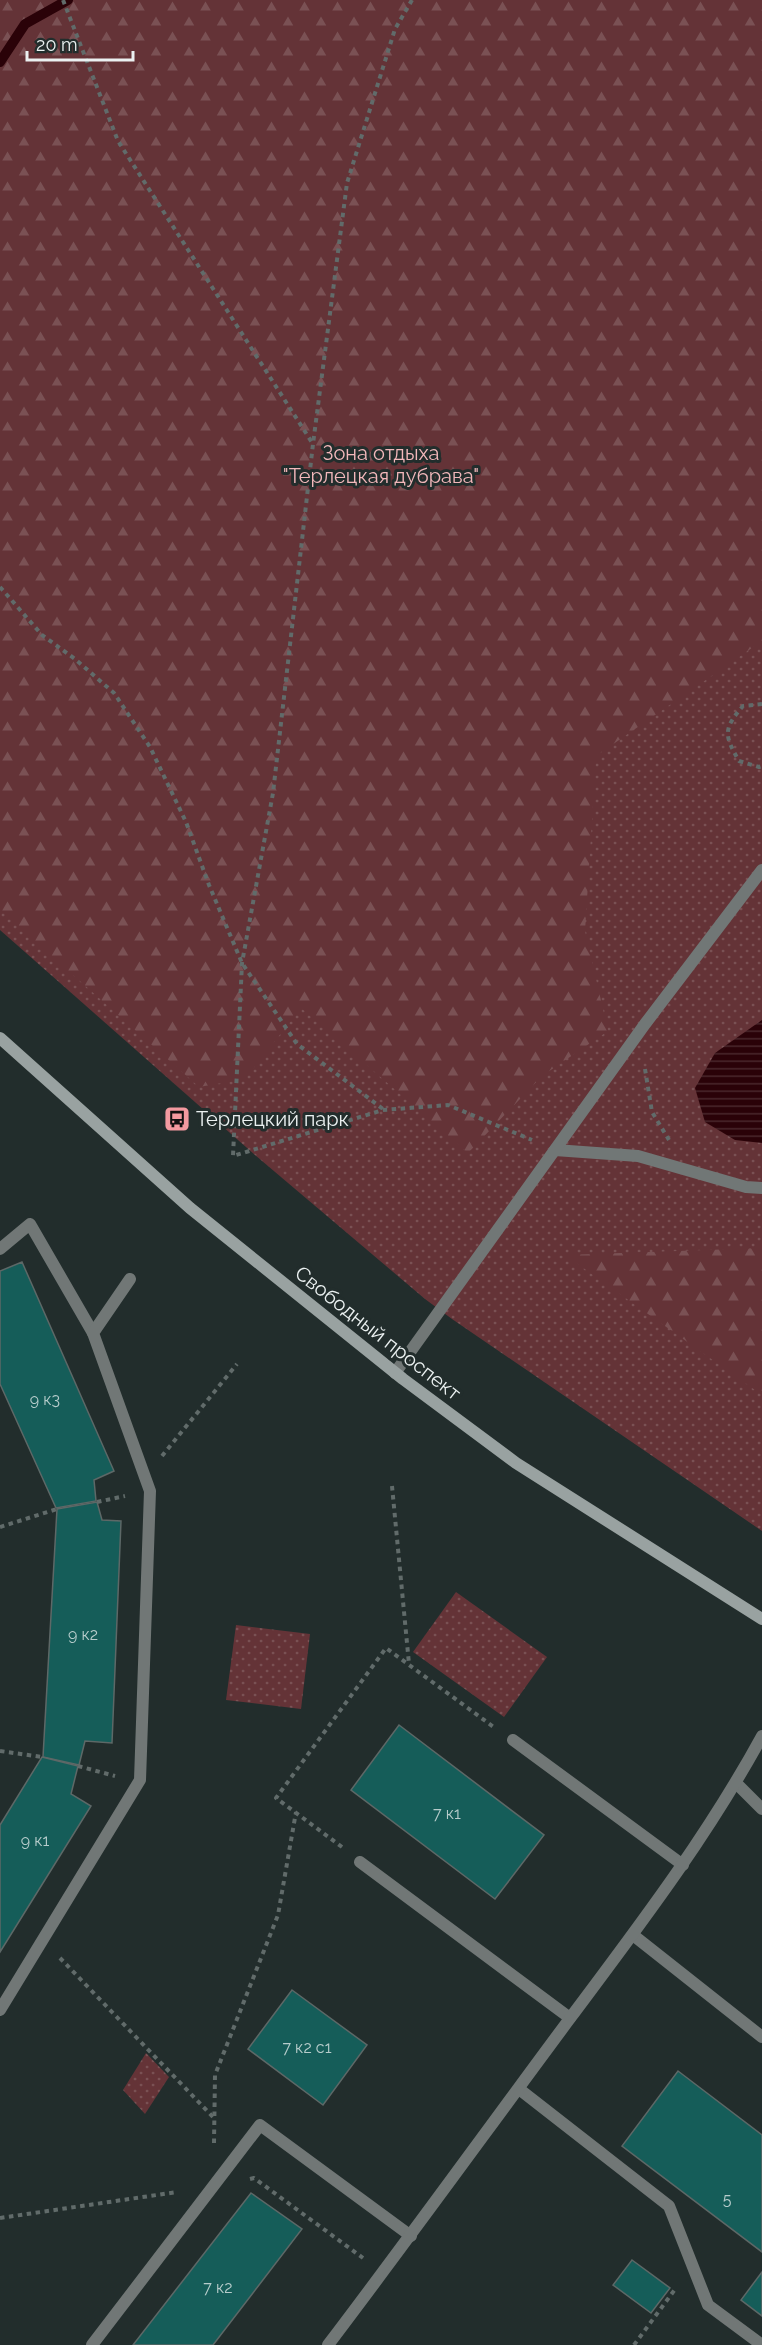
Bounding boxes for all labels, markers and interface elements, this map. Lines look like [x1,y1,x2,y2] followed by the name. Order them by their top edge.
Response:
[27,24,134,62] scale bar
[36,34,78,55] text: 20 m
[283,441,479,488] park label: Зона отдыха "Терлецкая дубрава"
[162,1104,192,1134] bus stop icon: Терлецкий парк
[196,1107,349,1131] place label: Терлецкий парк
[290,1261,466,1405] street label: Свободный проспект
[30,1390,60,1409] house number: 9 к3
[68,1625,98,1644] house number: 9 к2
[433,1804,461,1823] house number: 7 к1
[21,1831,49,1850] house number: 9 к1
[282,2038,332,2057] house number: 7 к2 с1
[723,2190,732,2209] house number: 5
[203,2278,233,2297] house number: 7 к2

